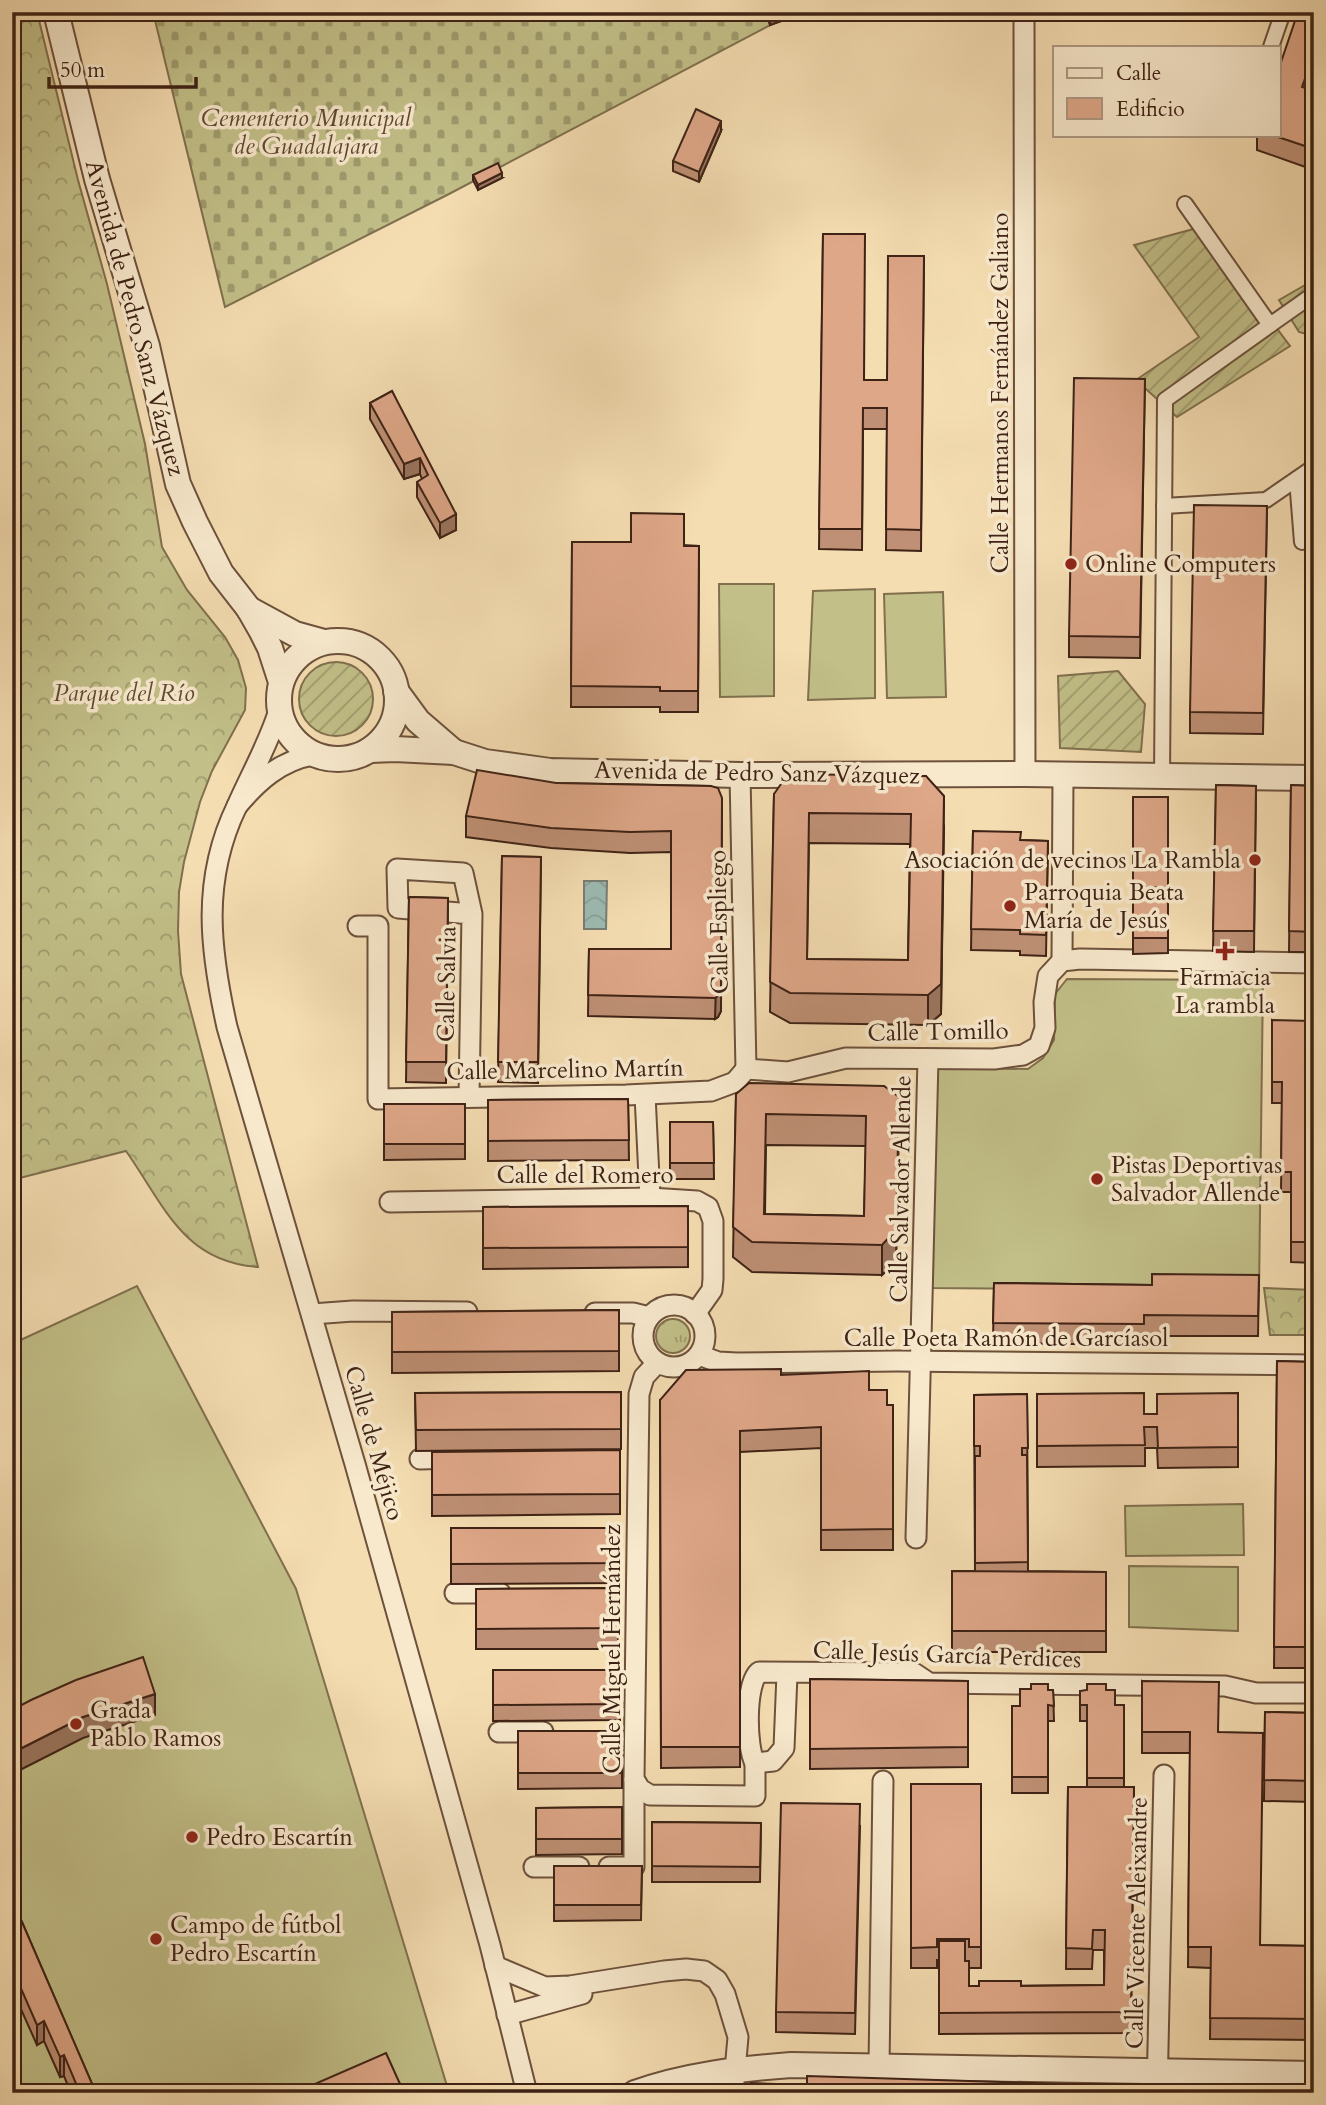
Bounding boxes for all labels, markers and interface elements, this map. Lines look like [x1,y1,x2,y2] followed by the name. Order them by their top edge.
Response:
[49,46,196,90] scale bar
[1053,46,1280,136] legend
[60,56,105,85] text: 50 m
[1116,59,1161,88] text: Calle
[1116,95,1185,124] text: Edificio
[201,102,413,163] park label: Cementerio Municipal de Guadalajara
[77,156,193,480] street label: Avenida de Pedro Sanz Vázquez
[984,213,1017,573] street label: Calle Hermanos Fernández Galiano
[1085,548,1276,581] place label: Online Computers
[1063,556,1079,572] marker: Online Computers
[53,677,195,710] park label: Parque del Río
[594,754,920,792] street label: Avenida de Pedro Sanz Vázquez
[904,844,1242,877] place label: Asociación de vecinos La Rambla
[701,850,737,994] street label: Calle Espliego
[1247,852,1263,868] marker: Asociación de vecinos La Rambla
[1024,876,1185,937] place label: Parroquia Beata María de Jesús
[1002,898,1018,914] marker: Parroquia Beata María de Jesús
[429,925,465,1042] street label: Calle Salvia
[1217,943,1233,959] marker: Farmacia La rambla
[1175,961,1276,1022] place label: Farmacia La rambla
[867,1014,1009,1050] street label: Calle Tomillo
[446,1051,684,1089] street label: Calle Marcelino Martín
[883,1075,919,1303] street label: Calle Salvador Allende
[1111,1149,1282,1210] place label: Pistas Deportivas Salvador Allende
[496,1159,674,1192] street label: Calle del Romero
[1089,1171,1105,1187] marker: Pistas Deportivas Salvador Allende
[844,1322,1168,1355] street label: Calle Poeta Ramón de Garcíasol
[336,1362,412,1524] street label: Calle de Méjico
[596,1524,629,1774] street label: Calle Miguel Hernández
[812,1634,1082,1676] street label: Calle Jesús García Perdices
[90,1694,221,1755] place label: Grada Pablo Ramos
[68,1716,84,1732] marker: Grada Pablo Ramos
[1118,1797,1156,2049] street label: Calle Vicente Aleixandre
[206,1821,353,1854] place label: Pedro Escartín
[184,1829,200,1845] marker: Pedro Escartín
[170,1909,341,1970] place label: Campo de fútbol Pedro Escartín
[148,1931,164,1947] marker: Campo de fútbol Pedro Escartín

